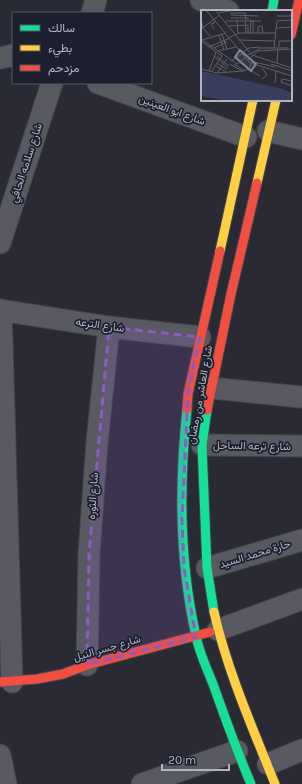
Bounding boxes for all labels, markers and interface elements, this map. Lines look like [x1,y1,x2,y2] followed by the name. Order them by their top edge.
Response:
[201,10,292,101] inset map
[12,12,152,84] legend
[48,21,75,35] text: سالك
[48,41,72,58] text: بطيء
[48,61,79,76] text: مزدحم
[137,92,207,129] street label: شارع ابو العينين
[7,121,48,205] street label: شارع سلامه الحافي
[75,315,126,336] street label: شارع الترعه
[185,344,216,446] street label: شارع العاشر من رمضان
[213,439,292,454] street label: شارع ترعه الساحل
[85,472,102,520] street label: شارع الثوره
[218,537,292,571] street label: حارة محمد السيد
[72,632,143,665] street label: شارع جسر النيل
[162,746,229,772] scale bar
[168,753,196,767] text: 20 m

